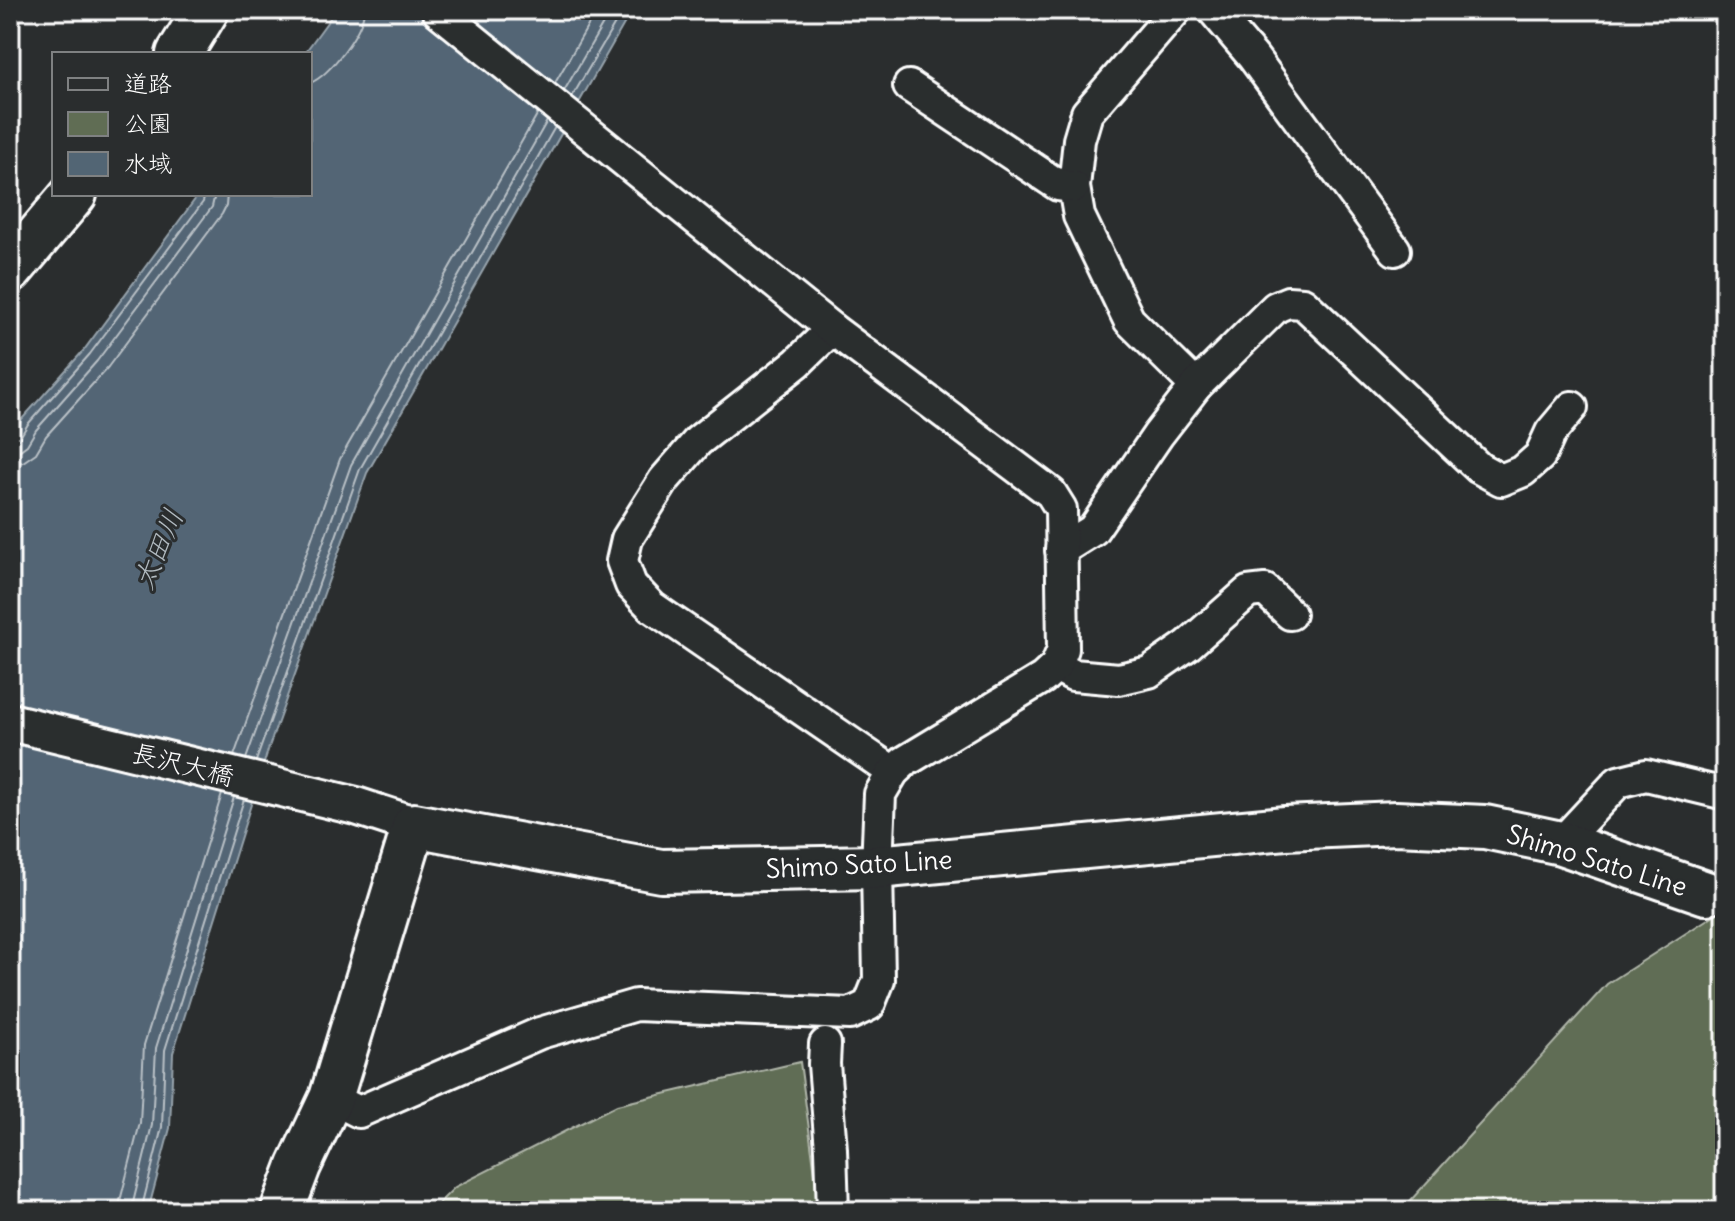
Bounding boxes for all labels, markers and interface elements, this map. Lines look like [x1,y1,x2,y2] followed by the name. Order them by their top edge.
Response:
[52,52,312,196] legend
[124,68,172,98] text: 道路
[124,108,172,138] text: 公園
[124,148,172,178] text: 水域
[125,503,191,595] water label: 太田川
[129,735,237,793] street label: 長沢大橋
[1503,817,1691,903] street label: Shimo Sato Line
[765,843,953,885] street label: Shimo Sato Line

